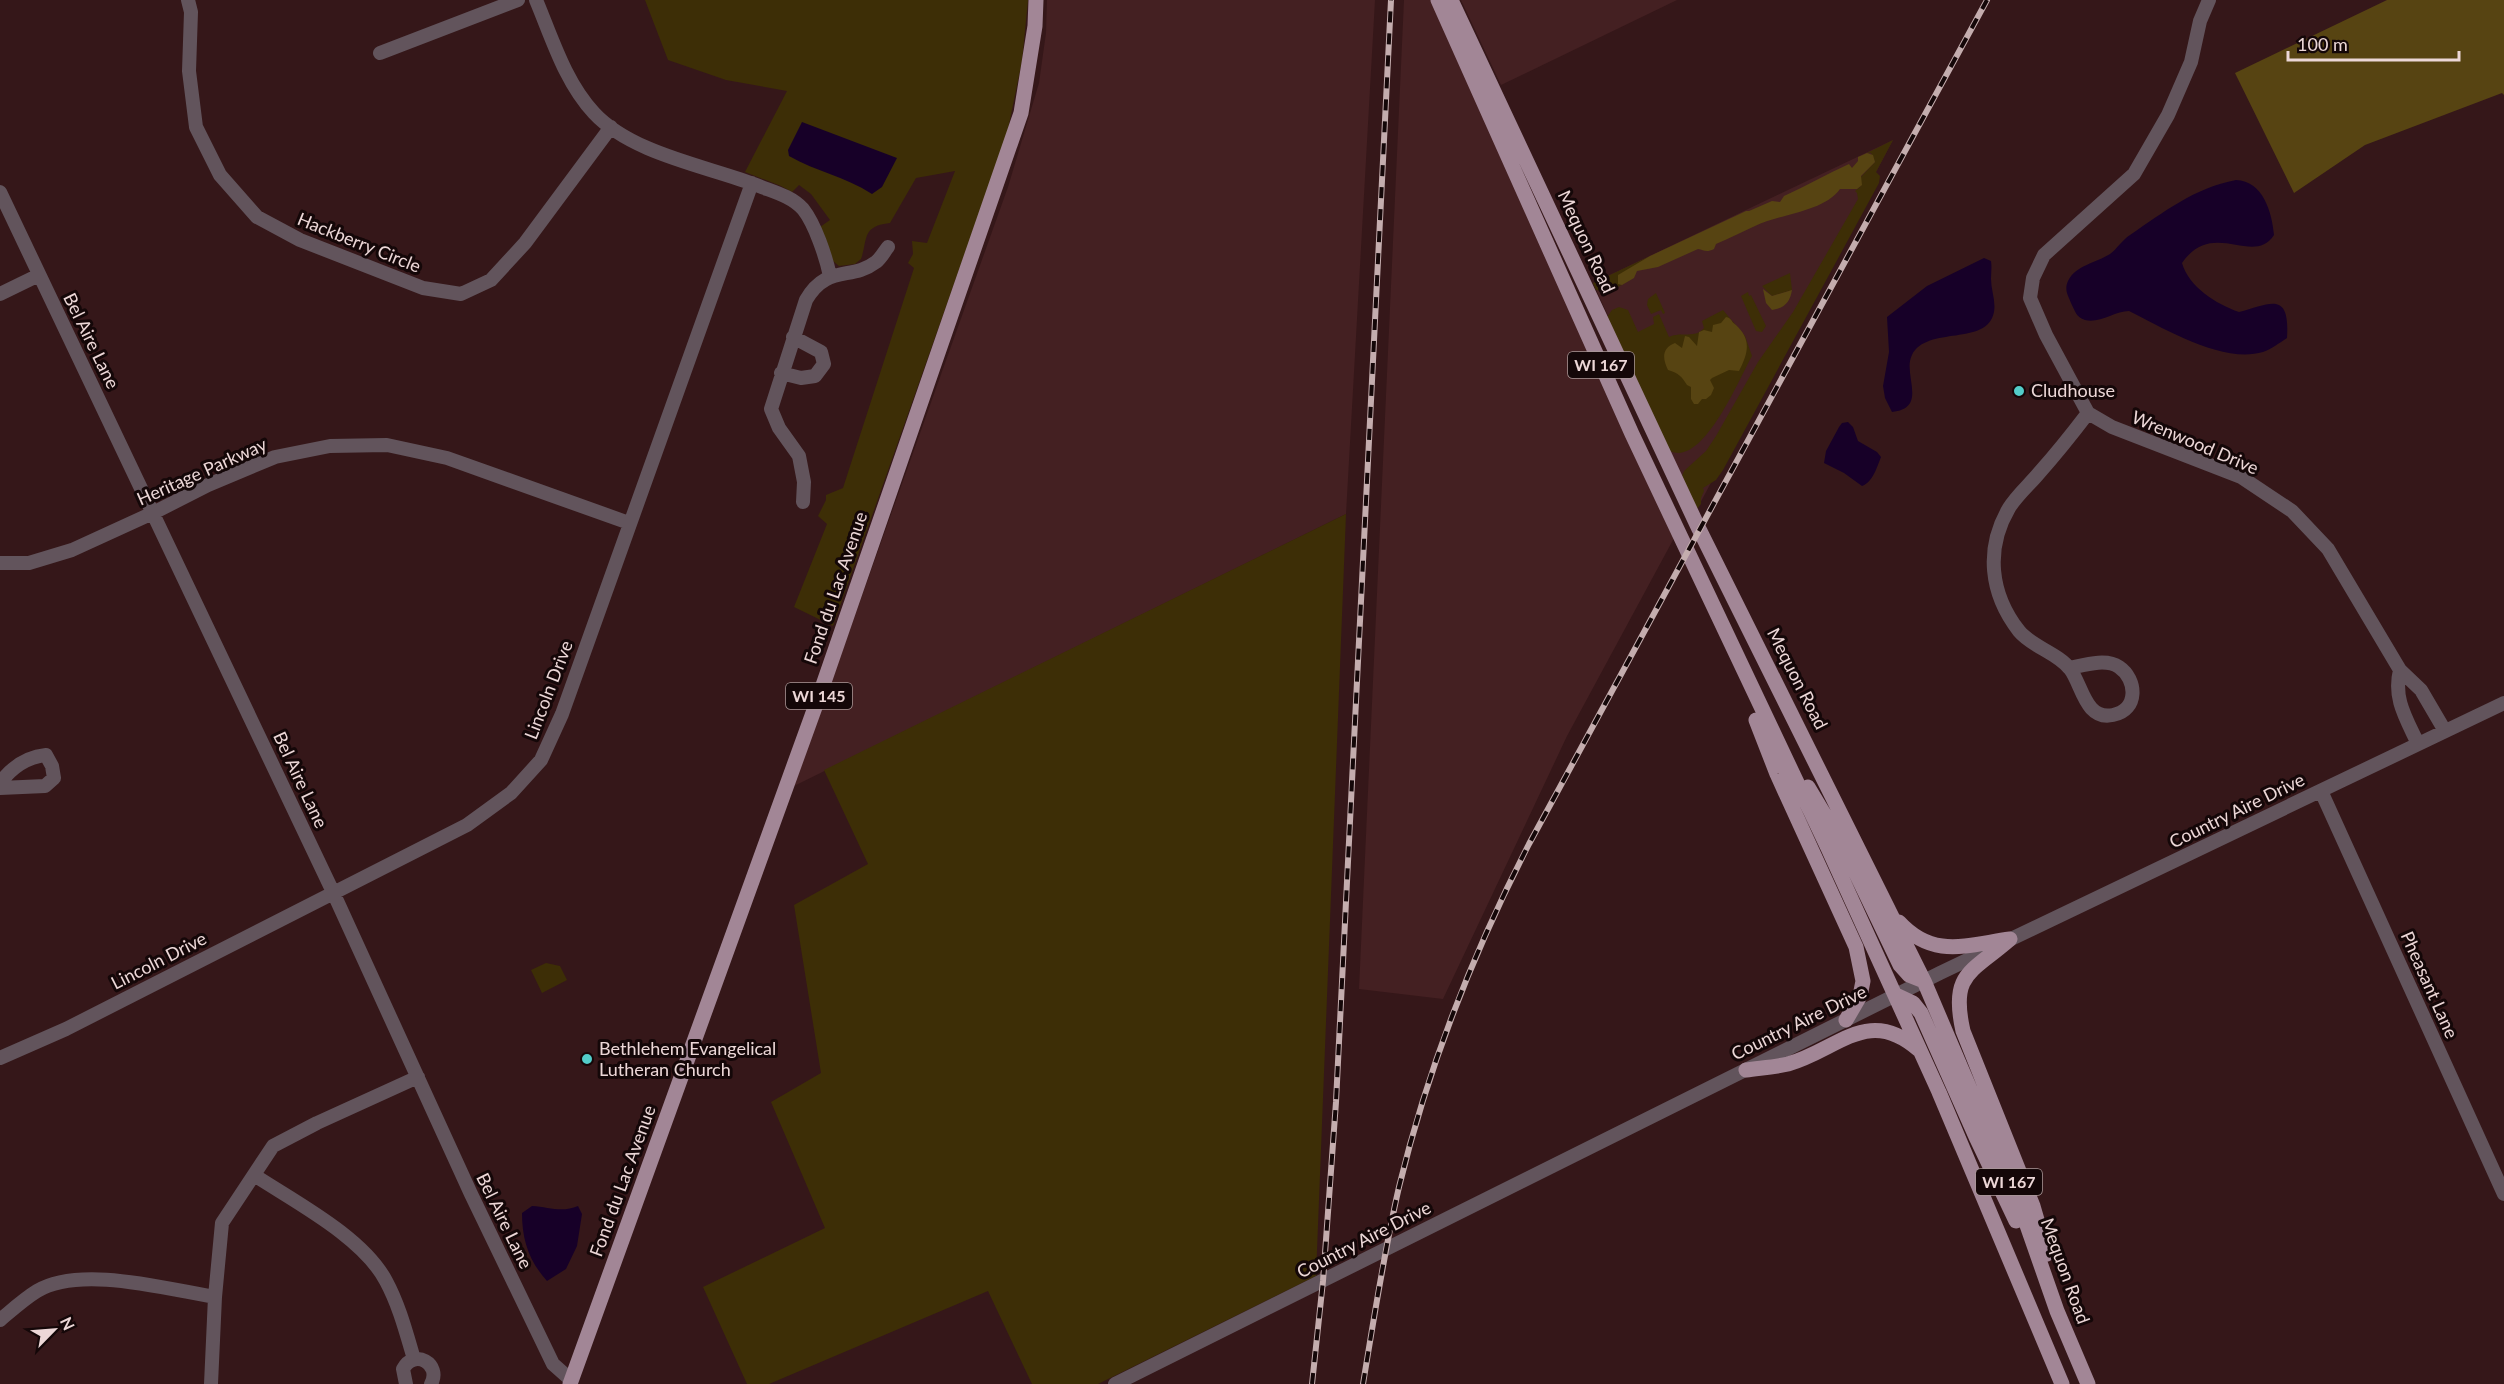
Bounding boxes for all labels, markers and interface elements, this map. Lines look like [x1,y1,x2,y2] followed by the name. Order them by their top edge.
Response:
[2288,24,2459,62] scale bar
[2297,33,2348,55] text: 100 m
[1554,187,1620,296] street label: Mequon Road
[294,207,424,277] street label: Hackberry Circle
[59,289,125,392] street label: Bel Aire Lane
[1568,352,1634,378] road number: WI 167
[2031,379,2115,401] place label: Cludhouse
[2012,384,2026,398] marker: Cludhouse
[2129,405,2262,479] street label: Wrenwood Drive
[133,432,271,510] street label: Heritage Parkway
[799,509,871,667] street label: Fond du Lac Avenue
[1763,624,1833,733] street label: Mequon Road
[519,637,577,742] street label: Lincoln Drive
[786,683,852,709] road number: WI 145
[269,728,333,831] street label: Bel Aire Lane
[2165,768,2308,852] street label: Country Aire Drive
[107,927,210,994] street label: Lincoln Drive
[2397,928,2463,1041] street label: Pheasant Lane
[1727,980,1870,1064] street label: Country Aire Drive
[599,1037,776,1080] place label: Bethlehem Evangelical Lutheran Church
[580,1052,594,1066] marker: Bethlehem Evangelical Lutheran Church
[584,1102,660,1259] street label: Fond du Lac Avenue
[472,1169,538,1272] street label: Bel Aire Lane
[1976,1169,2042,1195] road number: WI 167
[1293,1196,1434,1282] street label: Country Aire Drive
[2037,1215,2095,1326] street label: Mequon Road
[24,1300,84,1360] north arrow
[57,1314,79,1333] text: N

